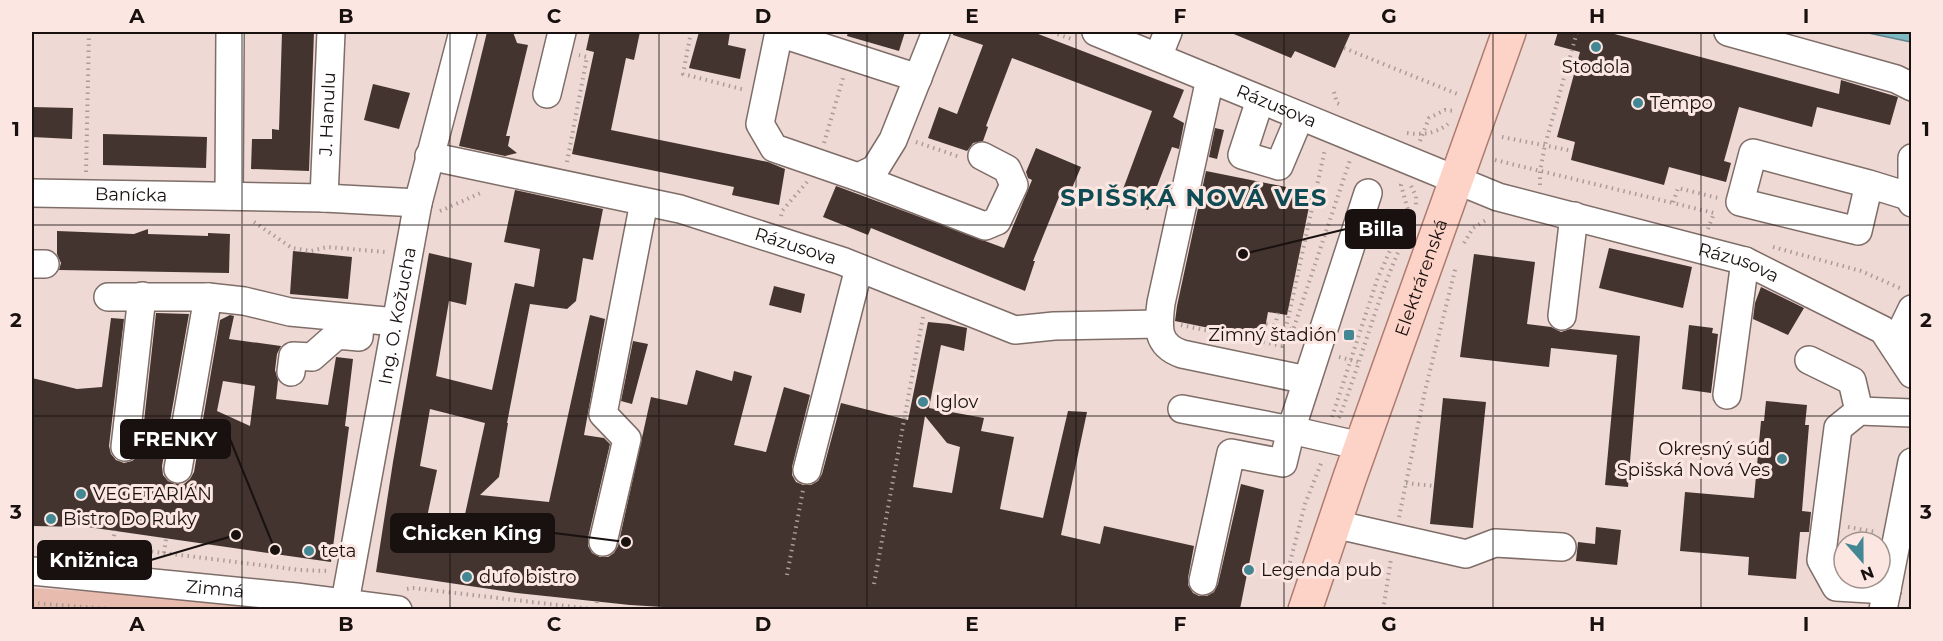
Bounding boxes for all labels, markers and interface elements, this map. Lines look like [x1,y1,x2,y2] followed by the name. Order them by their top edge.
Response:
[128,4,145,28] text: A
[338,4,354,28] text: B
[547,4,562,28] text: C
[755,4,771,28] text: D
[965,4,979,28] text: E
[1174,4,1187,28] text: F
[1381,4,1397,28] text: G
[1589,4,1605,28] text: H
[1803,4,1809,28] text: I
[1589,40,1603,54] marker: Stodola
[1562,56,1630,78] place label: Stodola
[315,72,340,157] street label: J. Hanulu
[1233,80,1320,132] street label: Rázusova
[1650,92,1713,114] place label: Tempo
[1631,96,1645,110] marker: Tempo
[12,117,20,141] text: 1
[1922,117,1930,141] text: 1
[95,183,167,206] street label: Banícka
[1060,183,1328,212] district label: SPIŠSKÁ NOVÁ VES
[1346,210,1415,248] callout: Billa
[1390,216,1452,339] street label: Elektrárenská
[1358,217,1404,241] text: Billa
[752,223,839,270] street label: Rázusova
[1696,238,1783,287] street label: Rázusova
[374,245,421,386] street label: Ing. O. Kožucha
[10,308,22,332] text: 2
[1920,308,1932,332] text: 2
[1208,324,1337,346] place label: Zimný štadión
[1342,328,1356,342] marker: Zimný štadión
[935,391,979,413] place label: Iglov
[916,395,930,409] marker: Iglov
[121,420,230,458] callout: FRENKY
[133,427,218,451] text: FRENKY
[1617,438,1770,481] place label: Okresný súd Spišská Nová Ves
[1775,452,1789,466] marker: Okresný súd Spišská Nová Ves
[93,483,212,505] place label: VEGETARIÁN
[74,487,88,501] marker: VEGETARIÁN
[9,500,22,524] text: 3
[1919,500,1932,524] text: 3
[63,508,197,530] place label: Bistro Do Ruky
[44,512,58,526] marker: Bistro Do Ruky
[391,514,554,552] callout: Chicken King
[402,521,542,545] text: Chicken King
[1832,530,1892,590] north arrow
[321,540,356,562] place label: teta
[38,541,151,579] callout: Knižnica
[302,544,316,558] marker: teta
[49,548,139,572] text: Knižnica
[1261,559,1382,581] place label: Legenda pub
[1858,562,1877,585] text: N
[1242,563,1256,577] marker: Legenda pub
[479,566,577,588] place label: dufo bistro
[460,570,474,584] marker: dufo bistro
[185,575,245,603] street label: Zimná
[128,612,145,636] text: A
[338,612,354,636] text: B
[547,612,562,636] text: C
[755,612,771,636] text: D
[965,612,979,636] text: E
[1174,612,1187,636] text: F
[1381,612,1397,636] text: G
[1589,612,1605,636] text: H
[1803,612,1809,636] text: I

